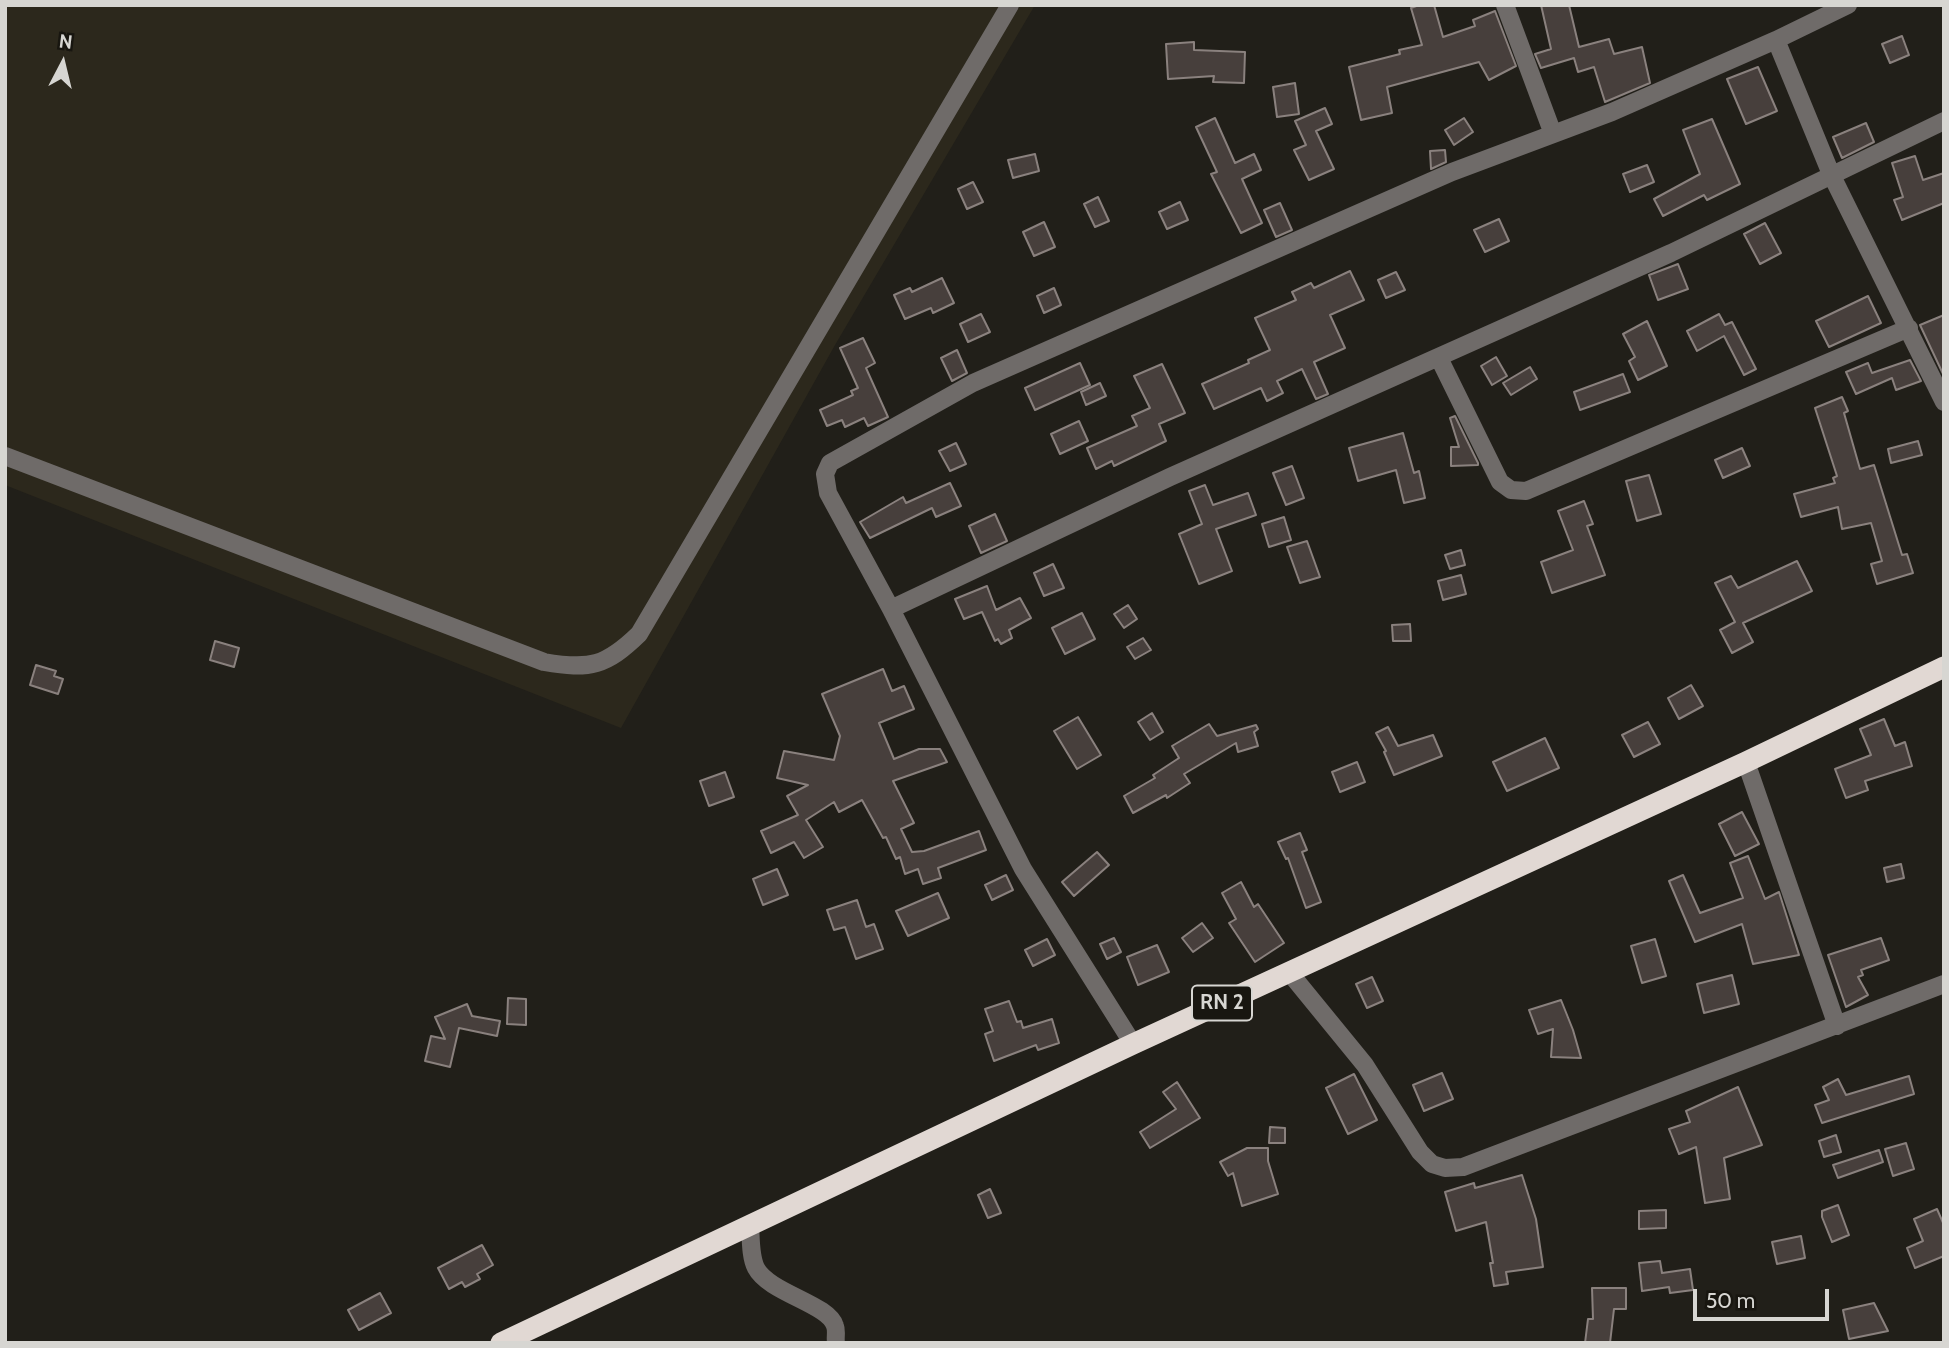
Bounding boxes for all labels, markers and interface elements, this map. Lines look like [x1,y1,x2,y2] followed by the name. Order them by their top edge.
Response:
[28,28,98,98] north arrow
[58,29,74,54] text: N
[1192,986,1252,1020] road number: RN 2
[1697,1274,1834,1318] scale bar
[1706,1288,1755,1313] text: 50 m

